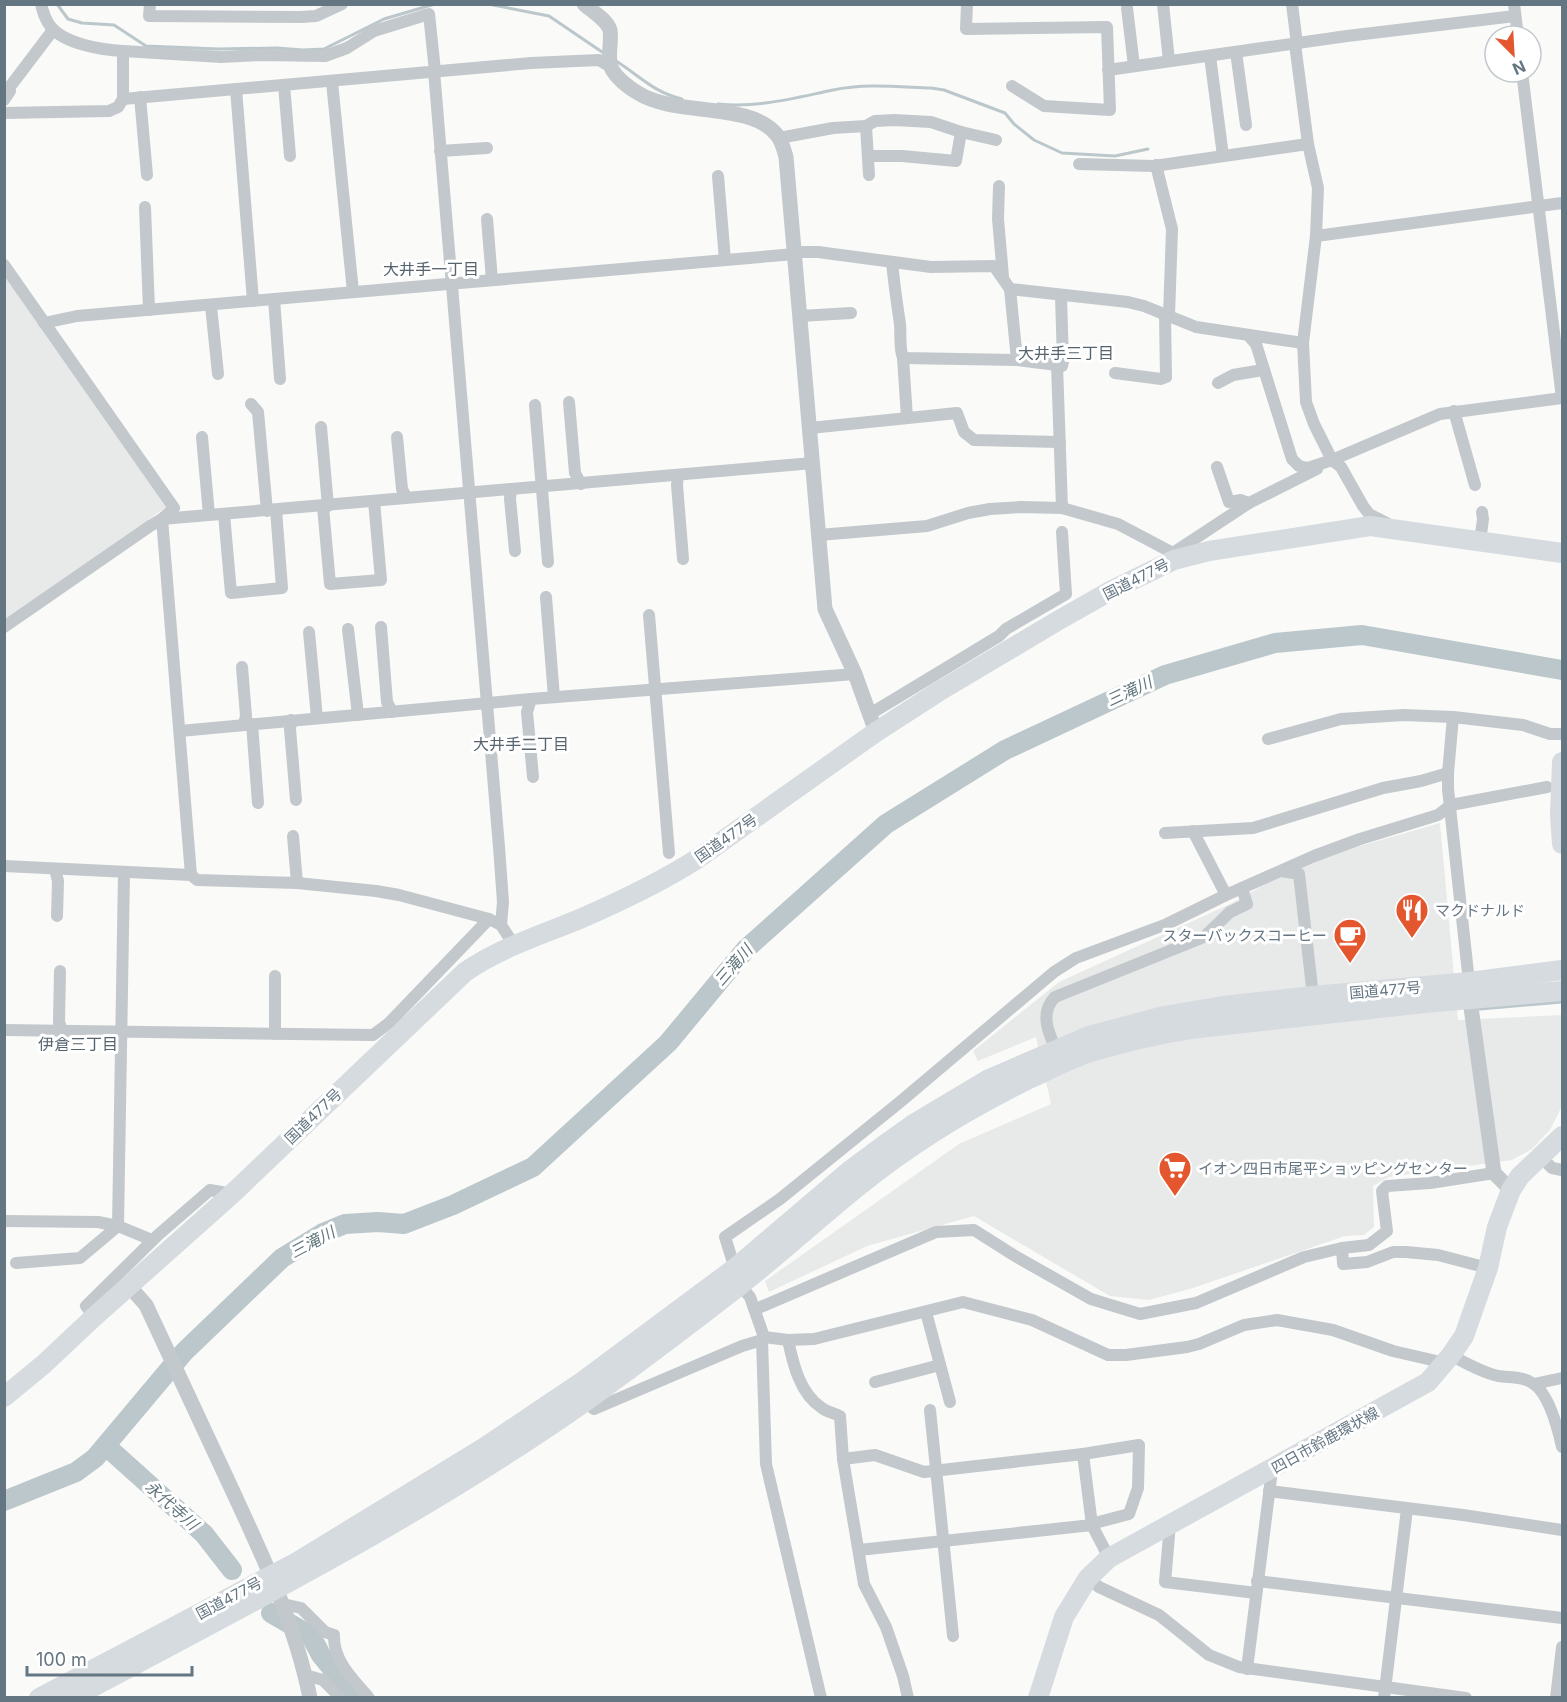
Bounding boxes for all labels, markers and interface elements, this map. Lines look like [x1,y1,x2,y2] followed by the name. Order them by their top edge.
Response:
[1483,24,1543,84] north arrow
[1509,56,1529,79] text: N
[383,259,479,279] district label: 大井手一丁目
[1018,343,1114,363] district label: 大井手三丁目
[1100,554,1172,604] street label: 国道477号
[1103,671,1157,710] water label: 三滝川
[473,734,569,754] district label: 大井手二丁目
[691,810,761,866] street label: 国道477号
[1394,892,1430,939] restaurant icon: マクドナルド
[1435,901,1525,920] place label: マクドナルド
[1332,917,1368,964] cafe icon: スターバックスコーヒー
[1163,926,1327,945] place label: スターバックスコーヒー
[710,939,758,990] water label: 三滝川
[1348,977,1422,1003] street label: 国道477号
[38,1034,118,1054] district label: 伊倉三丁目
[281,1084,345,1148] street label: 国道477号
[1157,1150,1193,1197] supermarket icon: イオン四日市尾平ショッピングセンター
[1198,1159,1468,1178] place label: イオン四日市尾平ショッピングセンター
[286,1221,340,1262] water label: 三滝川
[1268,1403,1382,1477] street label: 四日市鈴鹿環状線
[142,1476,204,1535] water label: 永代寺川
[193,1573,265,1623] street label: 国道477号
[27,1639,192,1677] scale bar
[36,1649,87,1670] text: 100 m

